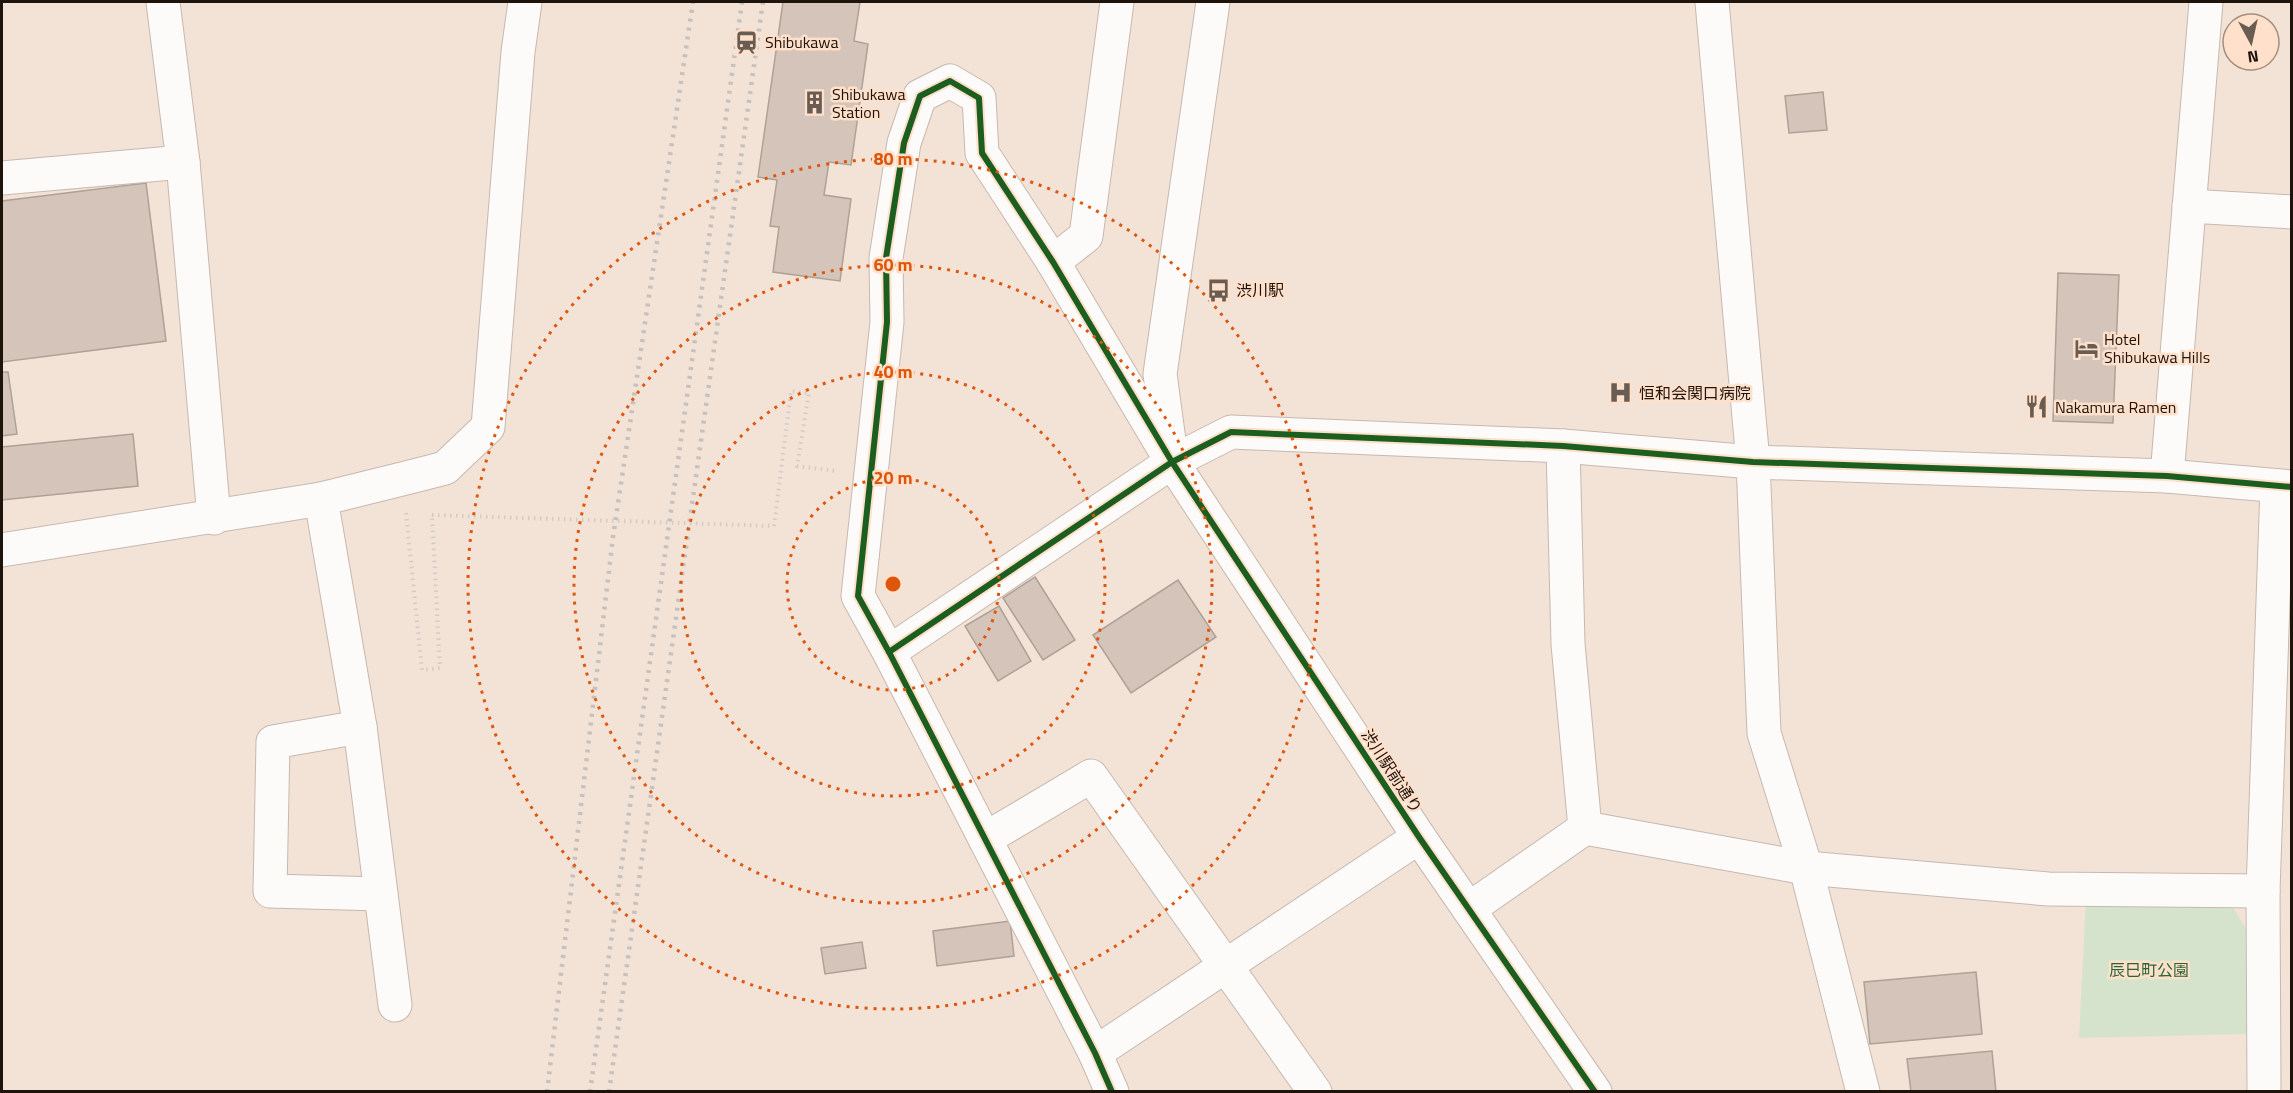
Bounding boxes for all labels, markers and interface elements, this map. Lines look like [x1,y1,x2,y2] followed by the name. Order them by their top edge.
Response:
[2221,12,2281,72] north arrow
[734,29,760,55] station icon: Shibukawa
[765,30,838,54] place label: Shibukawa
[2246,44,2260,70] text: N
[832,82,905,124] place label: Shibukawa Station
[801,90,827,116] building icon: Shibukawa Station
[873,145,913,172] text: 80 m
[873,251,913,278] text: 60 m
[1205,277,1231,303] bus stop icon: 渋川駅
[1236,278,1284,302] place label: 渋川駅
[2104,327,2210,369] place label: Hotel Shibukawa Hills
[2073,335,2099,361] hotel icon: Hotel Shibukawa Hills
[873,358,913,385] text: 40 m
[1608,380,1634,406] hospital icon: 恒和会関口病院
[1639,381,1751,405] place label: 恒和会関口病院
[2024,394,2050,420] restaurant icon: Nakamura Ramen
[2055,395,2176,419] place label: Nakamura Ramen
[873,464,913,491] text: 20 m
[883,574,903,594] centre of rings
[1356,724,1428,818] street label: 渋川駅前通り
[2109,958,2189,982] park label: 辰巳町公園

